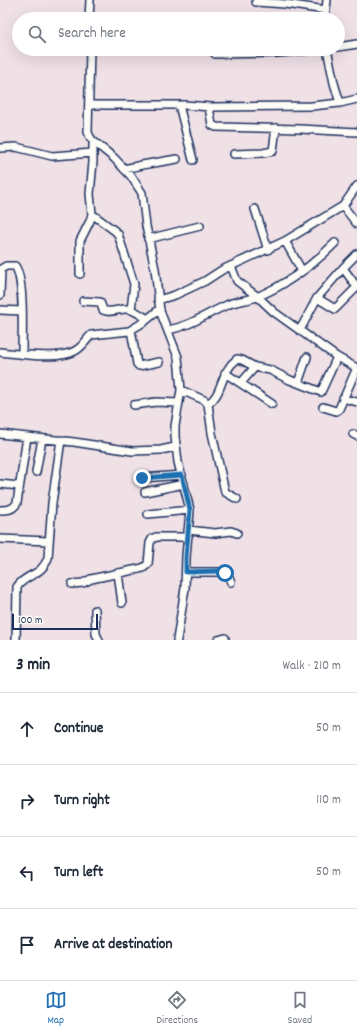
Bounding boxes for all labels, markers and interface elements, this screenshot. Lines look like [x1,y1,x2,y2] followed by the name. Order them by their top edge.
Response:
[12,12,345,56] search box
[26,23,48,45] icon: search
[58,23,126,45] text: Search here
[133,469,151,487] route end
[216,564,234,582] route start
[12,612,98,631] scale bar
[18,613,42,629] text: 100 m
[16,654,50,678] text: 3 min
[283,657,341,676] text: Walk · 210 m
[16,718,38,740] icon: ahead
[54,718,103,740] text: Continue
[316,719,341,738] text: 50 m
[16,790,38,812] icon: right
[54,790,110,812] text: Turn right
[316,791,341,810] text: 110 m
[16,862,38,884] icon: left
[54,862,103,884] text: Turn left
[316,863,341,882] text: 50 m
[16,934,38,956] icon: arrive
[54,934,172,956] text: Arrive at destination
[45,989,67,1029] tab: Map
[156,989,198,1029] tab: Directions
[288,989,312,1029] tab: Saved

